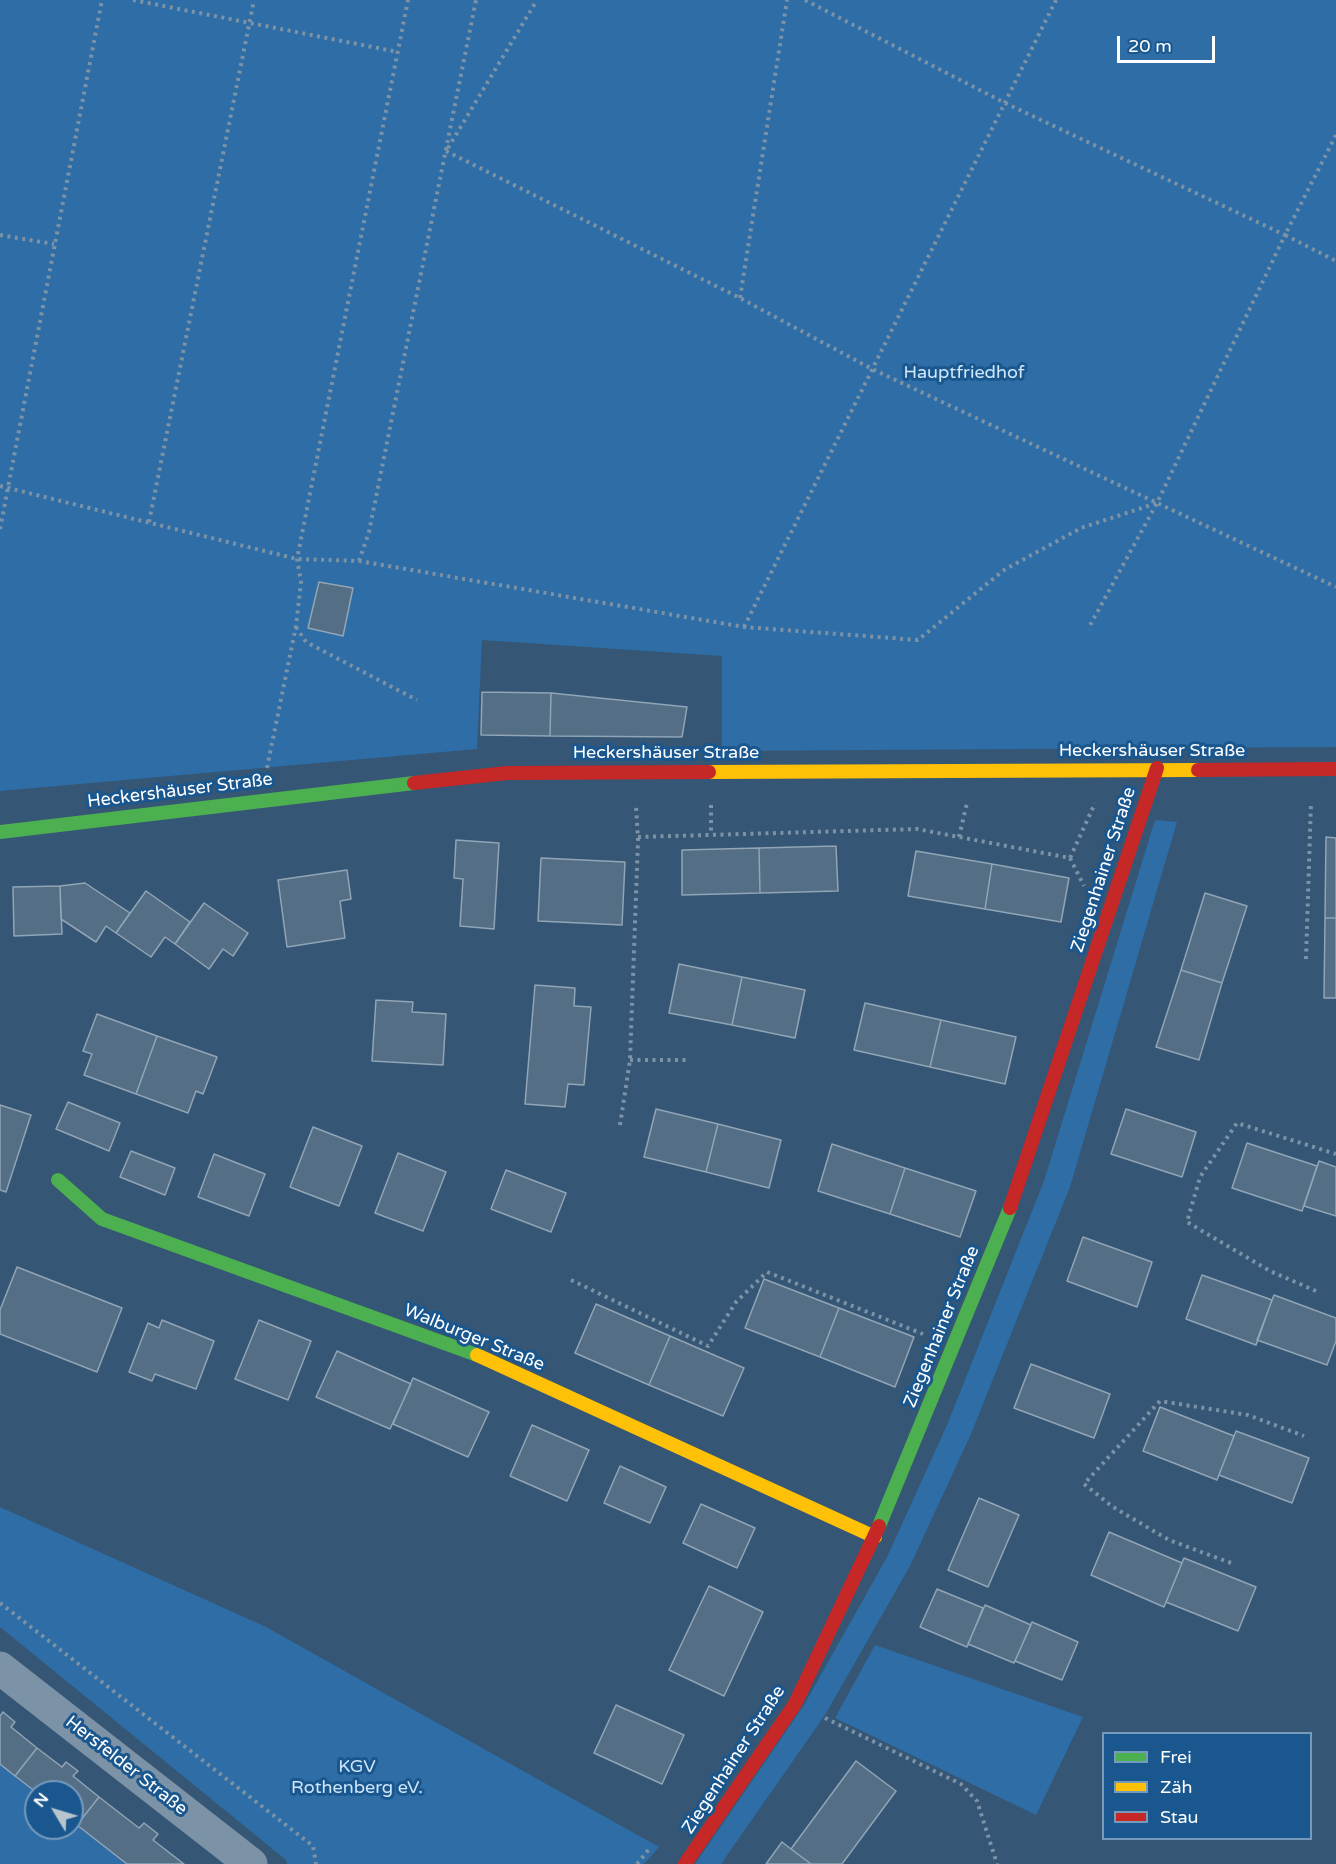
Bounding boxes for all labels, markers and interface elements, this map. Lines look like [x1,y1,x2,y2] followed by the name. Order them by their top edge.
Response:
[1120,24,1218,62] scale bar
[1128,35,1172,57] text: 20 m
[903,362,1025,384] park label: Hauptfriedhof
[1059,740,1245,762] street label: Heckershäuser Straße
[573,742,759,764] street label: Heckershäuser Straße
[86,769,274,813] street label: Heckershäuser Straße
[1067,785,1141,955] street label: Ziegenhainer Straße
[900,1243,984,1411] street label: Ziegenhainer Straße
[400,1300,548,1376] street label: Walburger Straße
[678,1682,790,1838] street label: Ziegenhainer Straße
[61,1712,191,1820] street label: Hersfelder Straße
[1102,1732,1312,1840] legend
[1160,1746,1192,1768] text: Frei
[291,1756,423,1798] park label: KGV Rothenberg eV.
[1160,1776,1193,1798] text: Zäh
[24,1780,84,1840] north arrow
[30,1789,53,1811] text: N
[1160,1806,1199,1828] text: Stau

